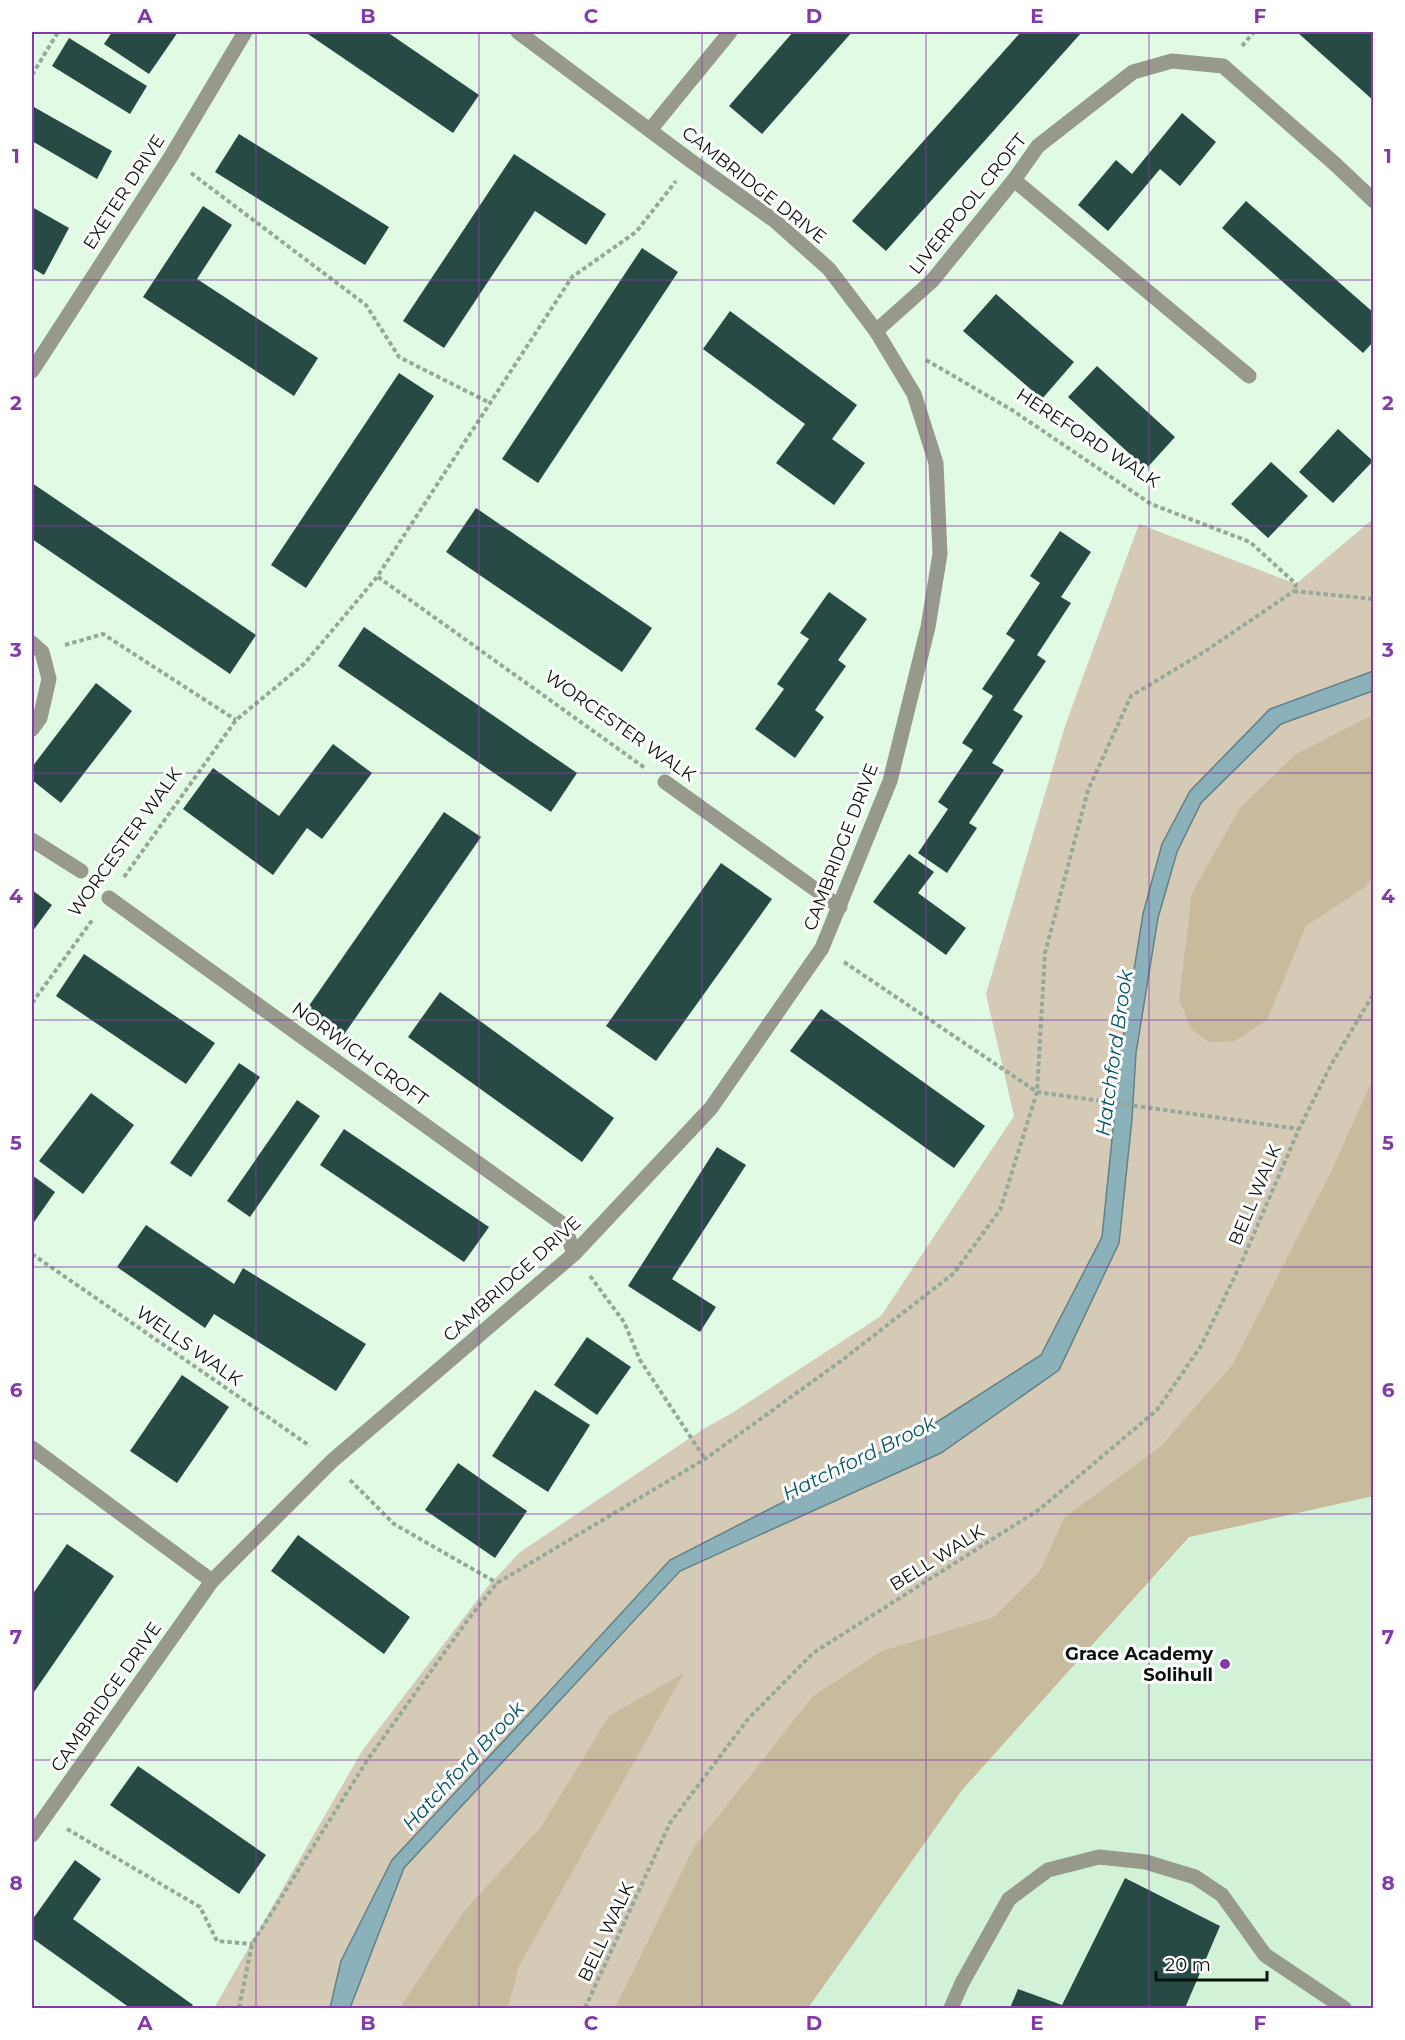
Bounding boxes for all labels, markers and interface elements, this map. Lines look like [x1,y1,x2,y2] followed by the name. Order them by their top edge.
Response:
[136,4,153,28] text: A
[360,4,376,28] text: B
[584,4,599,28] text: C
[806,4,822,28] text: D
[1030,4,1044,28] text: E
[1254,4,1267,28] text: F
[677,122,831,248] street label: CAMBRIDGE DRIVE
[905,129,1032,279] street label: LIVERPOOL CROFT
[79,130,169,254] street label: EXETER DRIVE
[12,144,20,168] text: 1
[1384,144,1392,168] text: 1
[1012,383,1164,493] street label: HEREFORD WALK
[10,391,22,415] text: 2
[1382,391,1394,415] text: 2
[9,638,22,662] text: 3
[1381,638,1394,662] text: 3
[540,666,700,787] street label: WORCESTER WALK
[799,760,883,934] street label: CAMBRIDGE DRIVE
[63,763,187,921] street label: WORCESTER WALK
[9,884,23,908] text: 4
[1381,884,1395,908] text: 4
[1090,967,1138,1138] water label: Hatchford Brook
[288,997,433,1111] street label: NORWICH CROFT
[10,1131,22,1155] text: 5
[1382,1131,1394,1155] text: 5
[1224,1141,1286,1249] street label: BELL WALK
[439,1211,585,1347] street label: CAMBRIDGE DRIVE
[132,1301,246,1391] street label: WELLS WALK
[10,1378,23,1402] text: 6
[1382,1378,1395,1402] text: 6
[778,1410,941,1506] water label: Hatchford Brook
[886,1520,988,1596] street label: BELL WALK
[46,1618,166,1776] street label: CAMBRIDGE DRIVE
[10,1625,22,1649] text: 7
[1382,1625,1394,1649] text: 7
[1065,1643,1213,1686] place label: Grace Academy Solihull
[1218,1657,1232,1671] marker: Grace Academy Solihull
[397,1696,530,1836] water label: Hatchford Brook
[9,1871,23,1895] text: 8
[1381,1871,1395,1895] text: 8
[573,1879,639,1985] street label: BELL WALK
[1156,1944,1267,1982] scale bar
[1165,1954,1211,1976] text: 20 m
[136,2011,153,2035] text: A
[360,2011,376,2035] text: B
[584,2011,599,2035] text: C
[806,2011,822,2035] text: D
[1030,2011,1044,2035] text: E
[1254,2011,1267,2035] text: F

